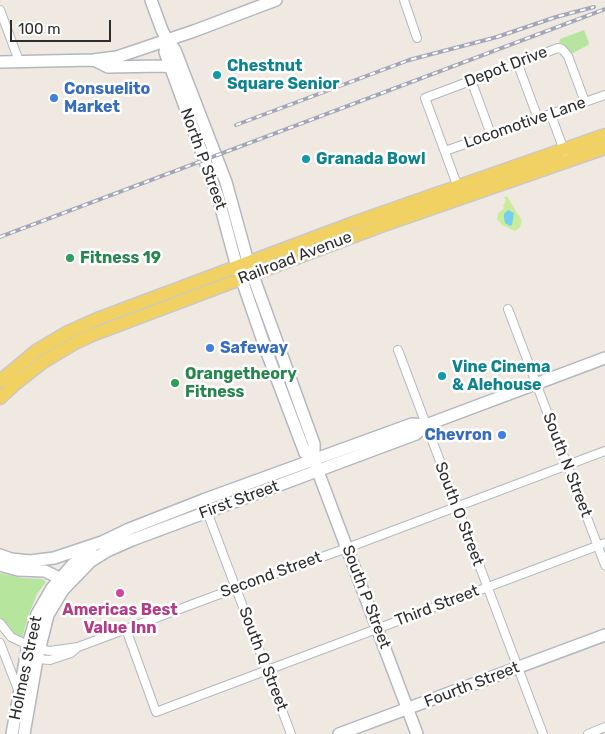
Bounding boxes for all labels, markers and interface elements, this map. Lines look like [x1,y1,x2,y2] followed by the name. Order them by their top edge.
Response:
[12,10,114,42] scale bar
[18,20,60,38] text: 100 m
[462,42,550,92] street label: Depot Drive
[227,56,340,94] place label: Chestnut Square Senior
[211,69,223,81] marker: Chestnut Square Senior
[64,79,150,117] place label: Consuelito Market
[48,92,60,104] marker: Consuelito Market
[462,93,588,153] street label: Locomotive Lane
[176,106,230,212] street label: North P Street
[316,149,426,169] place label: Granada Bowl
[300,153,312,165] marker: Granada Bowl
[235,227,355,289] street label: Railroad Avenue
[80,248,161,268] place label: Fitness 19
[64,252,76,264] marker: Fitness 19
[220,338,288,358] place label: Safeway
[204,342,216,354] marker: Safeway
[452,357,550,395] place label: Vine Cinema & Alehouse
[185,364,297,402] place label: Orangetheory Fitness
[436,370,448,382] marker: Vine Cinema & Alehouse
[169,377,181,389] marker: Orangetheory Fitness
[538,410,596,520] street label: South N Street
[424,425,492,445] place label: Chevron
[496,429,508,441] marker: Chevron
[430,459,488,569] street label: South O Street
[196,477,282,523] street label: First Street
[337,543,395,651] street label: South P Street
[218,548,324,602] street label: Second Street
[392,581,482,631] street label: Third Street
[114,587,126,599] marker: Americas Best Value Inn
[62,600,178,638] place label: Americas Best Value Inn
[234,604,292,714] street label: South Q Street
[6,614,46,722] street label: Holmes Street
[422,658,522,712] street label: Fourth Street

